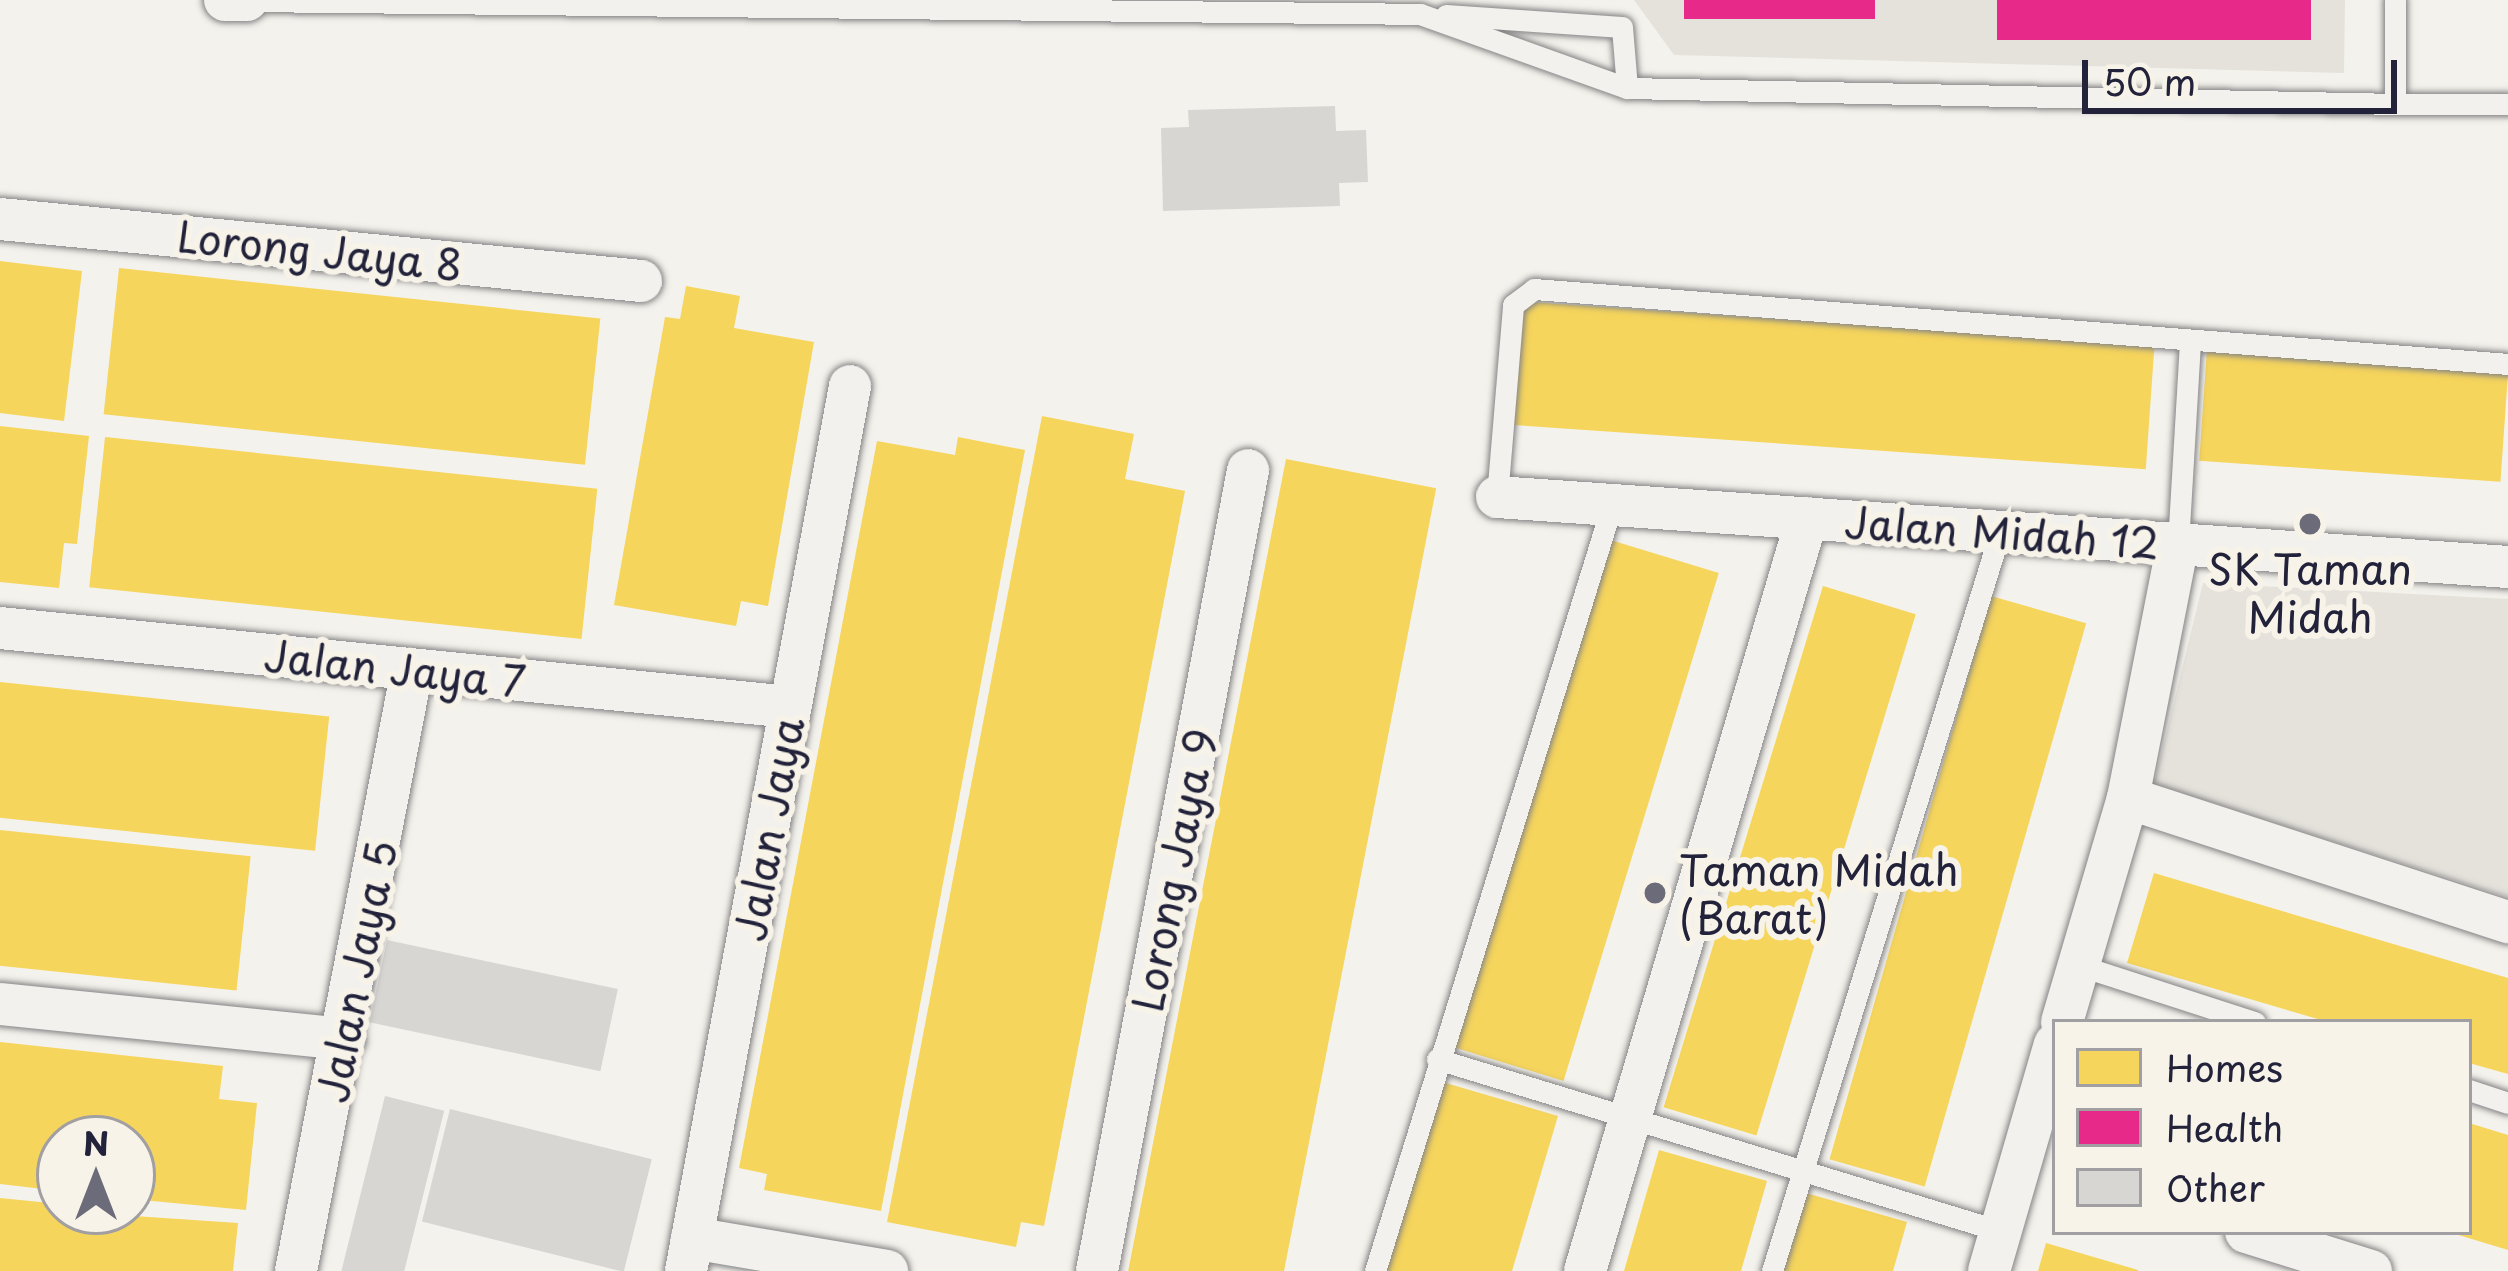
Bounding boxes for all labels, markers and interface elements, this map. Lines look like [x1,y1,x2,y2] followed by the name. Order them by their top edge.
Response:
[2088,36,2403,110] scale bar
[2103,54,2196,108] text: 50 m
[174,210,466,290] street label: Lorong Jaya 8
[1843,496,2161,568] street label: Jalan Midah 12
[2297,511,2323,537] marker: SK Taman Midah
[2206,543,2414,642] place label: SK Taman Midah
[261,629,529,707] street label: Jalan Jaya 7
[723,713,813,945] street label: Jalan Jaya
[1121,725,1225,1015] street label: Lorong Jaya 9
[306,835,406,1107] street label: Jalan Jaya 5
[1679,844,1958,942] place label: Taman Midah (Barat)
[1642,880,1668,906] marker: Taman Midah (Barat)
[2052,1019,2472,1235] legend
[2166,1040,2283,1094] text: Homes
[2166,1100,2283,1154] text: Health
[36,1115,156,1235] north arrow
[83,1117,109,1167] text: N
[2166,1160,2265,1214] text: Other

